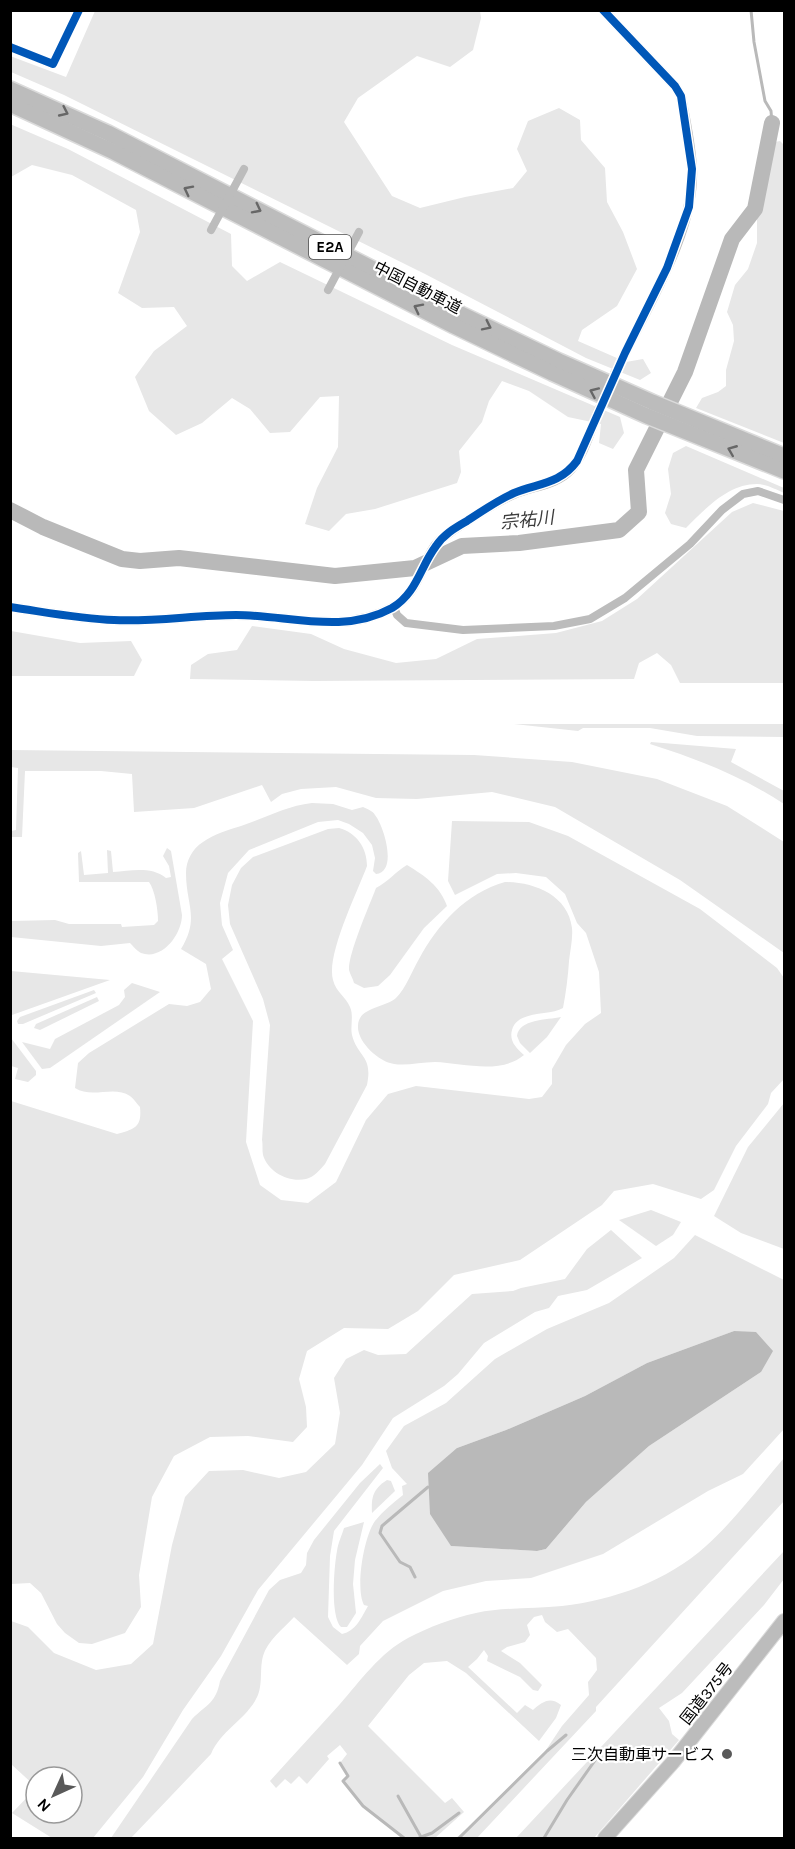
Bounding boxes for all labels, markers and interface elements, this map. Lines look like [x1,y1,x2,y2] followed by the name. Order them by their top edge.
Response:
[57,105,68,117] one-way arrow
[184,186,195,197] one-way arrow
[251,202,262,214] one-way arrow
[309,235,351,259] road number: E2A
[371,257,465,318] street label: 中国自動車道
[413,303,424,315] one-way arrow
[480,319,491,331] one-way arrow
[589,387,600,399] one-way arrow
[727,445,738,457] one-way arrow
[499,506,557,534] water label: 宗祐川
[676,1658,737,1728] street label: 国道375号
[571,1745,715,1764] place label: 三次自動車サービス
[720,1747,734,1761] marker: 三次自動車サービス
[24,1765,84,1825] north arrow
[33,1794,55,1816] text: N

